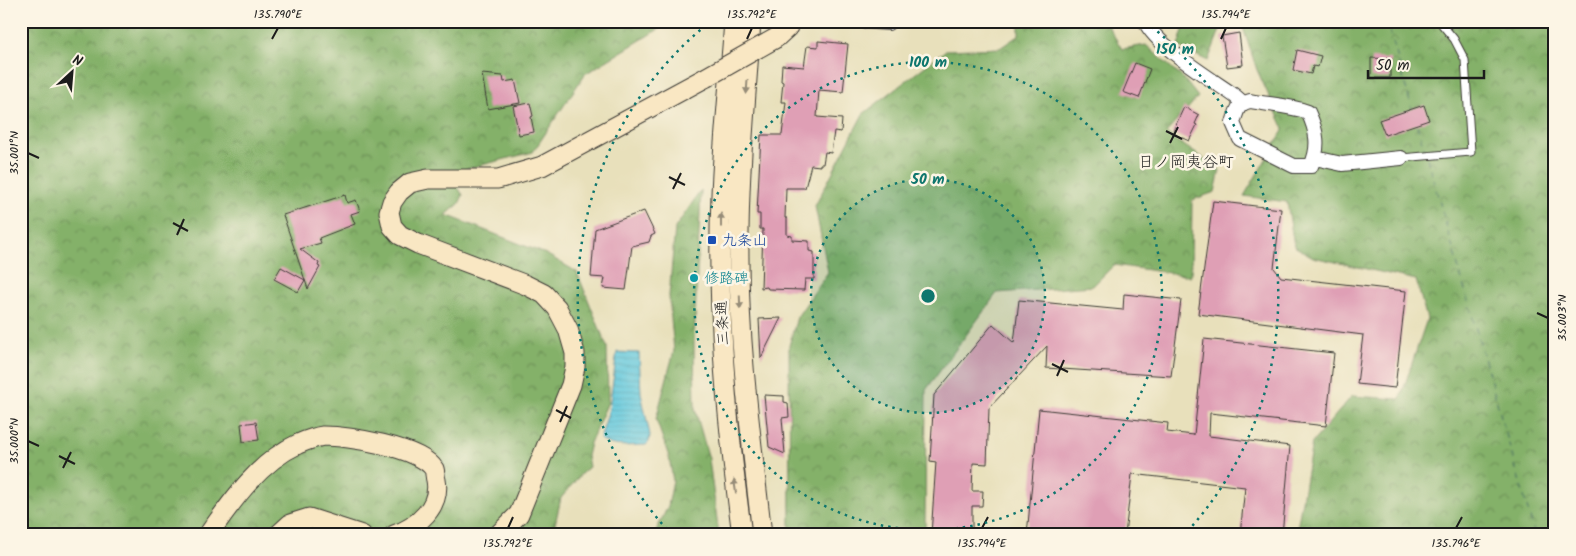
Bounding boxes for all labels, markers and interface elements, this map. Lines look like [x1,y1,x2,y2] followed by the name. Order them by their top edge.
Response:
[254,5,303,24] text: 135.790°E
[727,5,778,24] text: 135.792°E
[1202,5,1251,24] text: 135.794°E
[1156,38,1194,62] text: 150 m
[48,48,98,98] north arrow
[1368,48,1485,80] scale bar
[68,49,86,73] text: N
[909,51,947,75] text: 100 m
[1376,54,1410,78] text: 50 m
[742,80,750,96] one-way arrow
[5,131,24,175] text: 35.001°N
[1138,150,1234,175] district label: 日ノ岡夷谷町
[910,168,945,192] text: 50 m
[717,211,725,227] one-way arrow
[722,229,767,253] place label: 九条山
[706,234,718,246] marker: 九条山
[704,267,749,291] place label: 修路碑
[688,272,700,284] marker: 修路碑
[919,287,937,305] centre of rings
[737,294,745,310] one-way arrow
[1553,294,1572,342] text: 35.003°N
[710,300,736,346] street label: 三条通
[5,418,24,464] text: 35.000°N
[731,478,739,494] one-way arrow
[483,534,534,553] text: 135.792°E
[958,534,1007,553] text: 135.794°E
[1431,534,1482,553] text: 135.796°E

